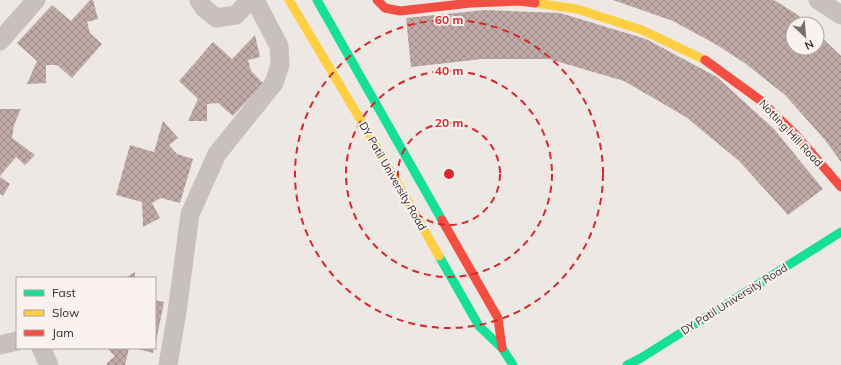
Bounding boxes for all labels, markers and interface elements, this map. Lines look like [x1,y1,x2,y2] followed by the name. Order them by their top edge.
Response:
[435,12,463,27] text: 60 m
[785,16,825,56] north arrow
[803,37,816,53] text: N
[435,63,463,78] text: 40 m
[756,97,826,169] street label: Notting Hill Road
[435,115,463,130] text: 20 m
[356,119,430,233] street label: DY Patil University Road
[442,167,456,181] centre of rings
[678,260,790,338] street label: DY Patil University Road
[16,277,156,349] legend
[52,285,76,300] text: Fast
[52,305,80,320] text: Slow
[52,325,74,340] text: Jam

